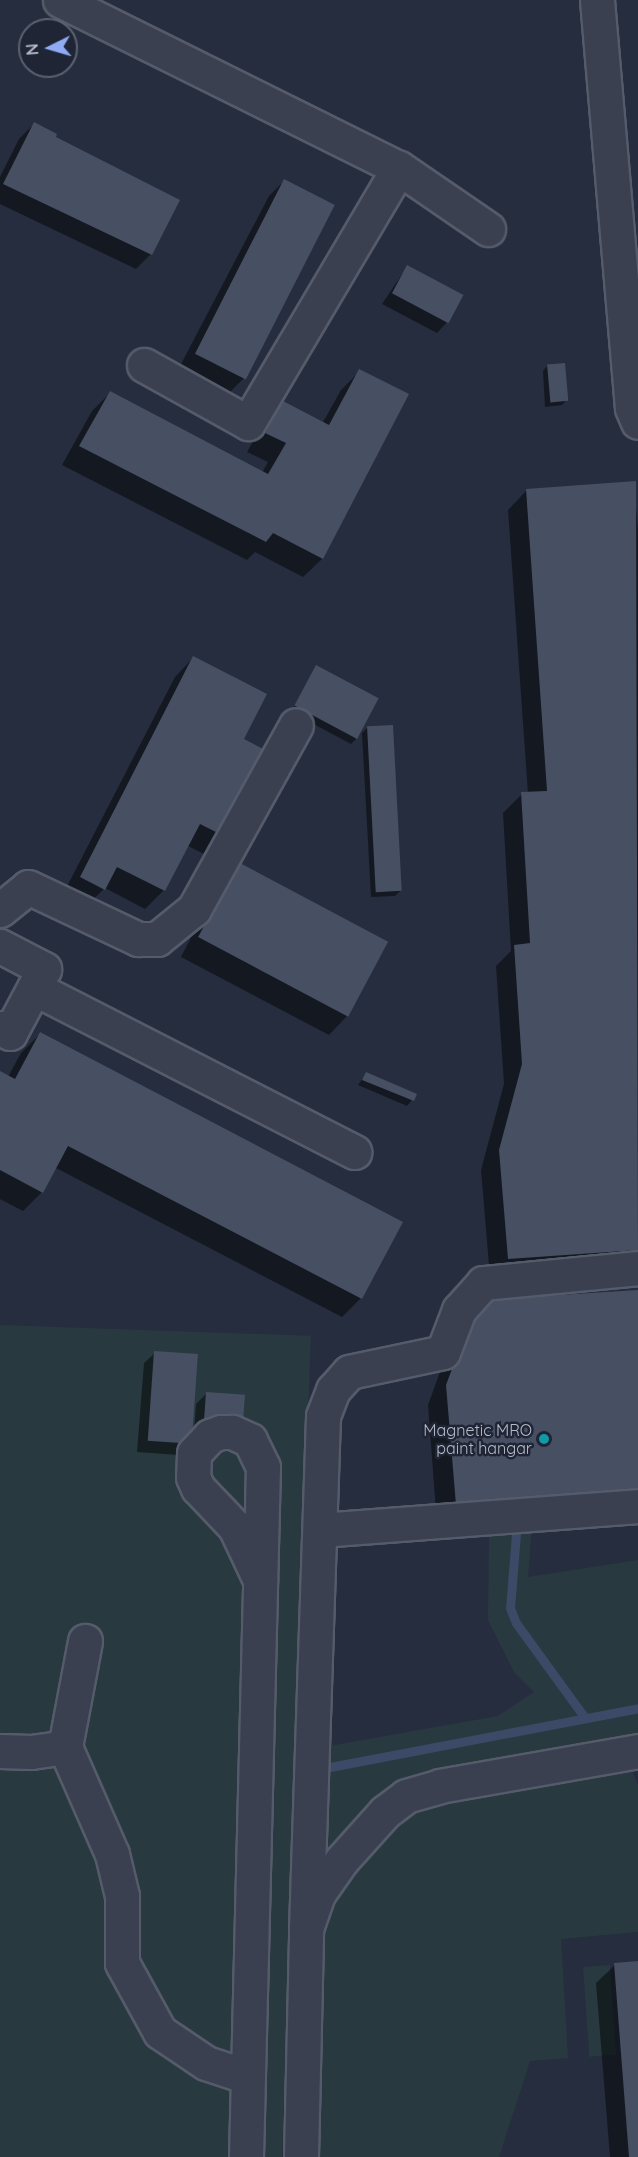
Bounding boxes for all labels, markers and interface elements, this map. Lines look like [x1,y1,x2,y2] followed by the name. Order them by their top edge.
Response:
[18,18,78,78] north arrow
[22,43,43,56] text: N
[423,1420,532,1458] place label: Magnetic MRO paint hangar
[537,1432,551,1446] marker: Magnetic MRO paint hangar

